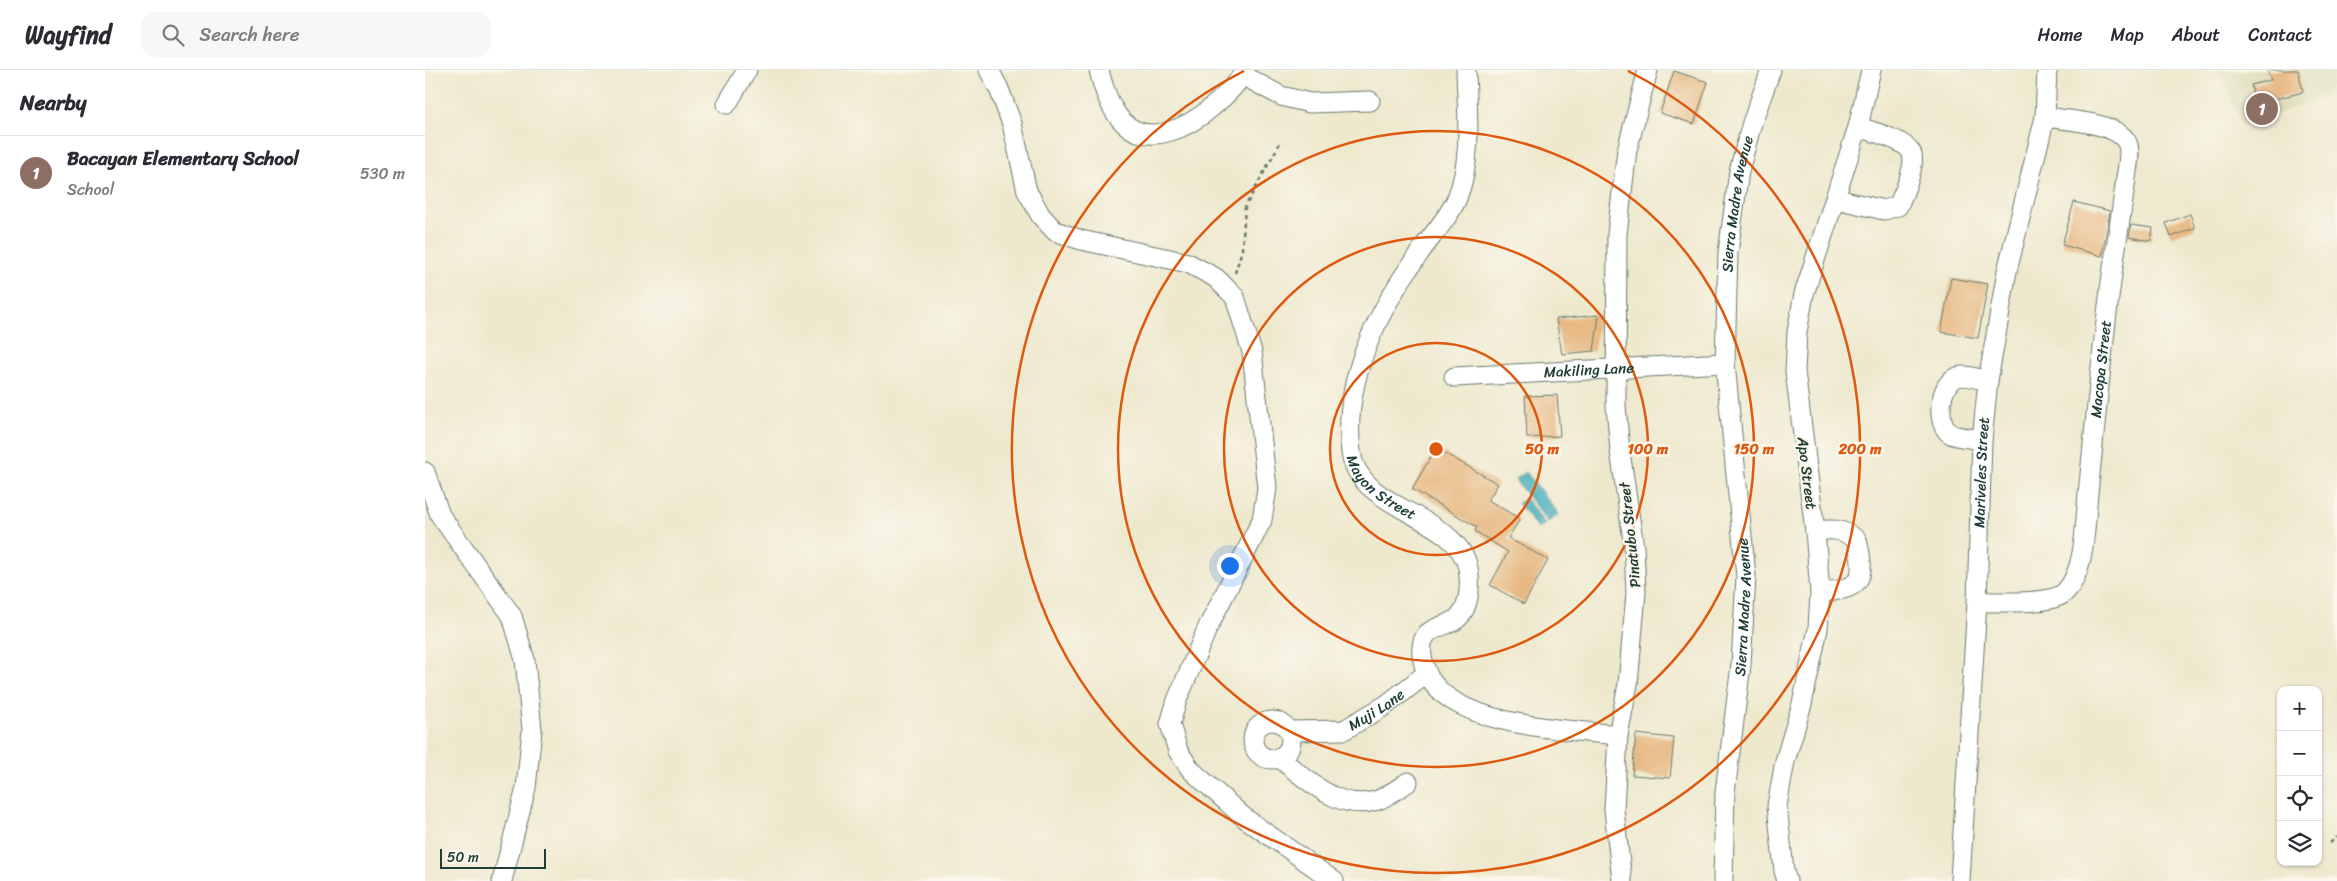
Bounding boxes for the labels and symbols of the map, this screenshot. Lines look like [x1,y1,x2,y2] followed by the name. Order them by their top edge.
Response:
[2246,90,2278,128] pin: 1
[1714,132,1761,273] street label: Sierra Madre Avenue
[2083,318,2119,419] street label: Macopa Street
[1543,355,1635,385] street label: Makiling Lane
[1966,416,1997,528] street label: Mariveles Street
[1790,434,1824,511] street label: Apo Street
[1525,436,1560,462] text: 50 m
[1628,436,1669,462] text: 100 m
[1734,436,1775,462] text: 150 m
[1837,436,1882,462] text: 200 m
[1427,440,1445,458] centre of rings
[1339,452,1421,527] street label: Mayon Street
[1611,480,1648,589] street label: Pinatubo Street
[1727,537,1759,678] street label: Sierra Madre Avenue
[1217,553,1243,579] your location
[1343,682,1411,738] street label: Muji Lane
[440,846,546,869] scale bar

